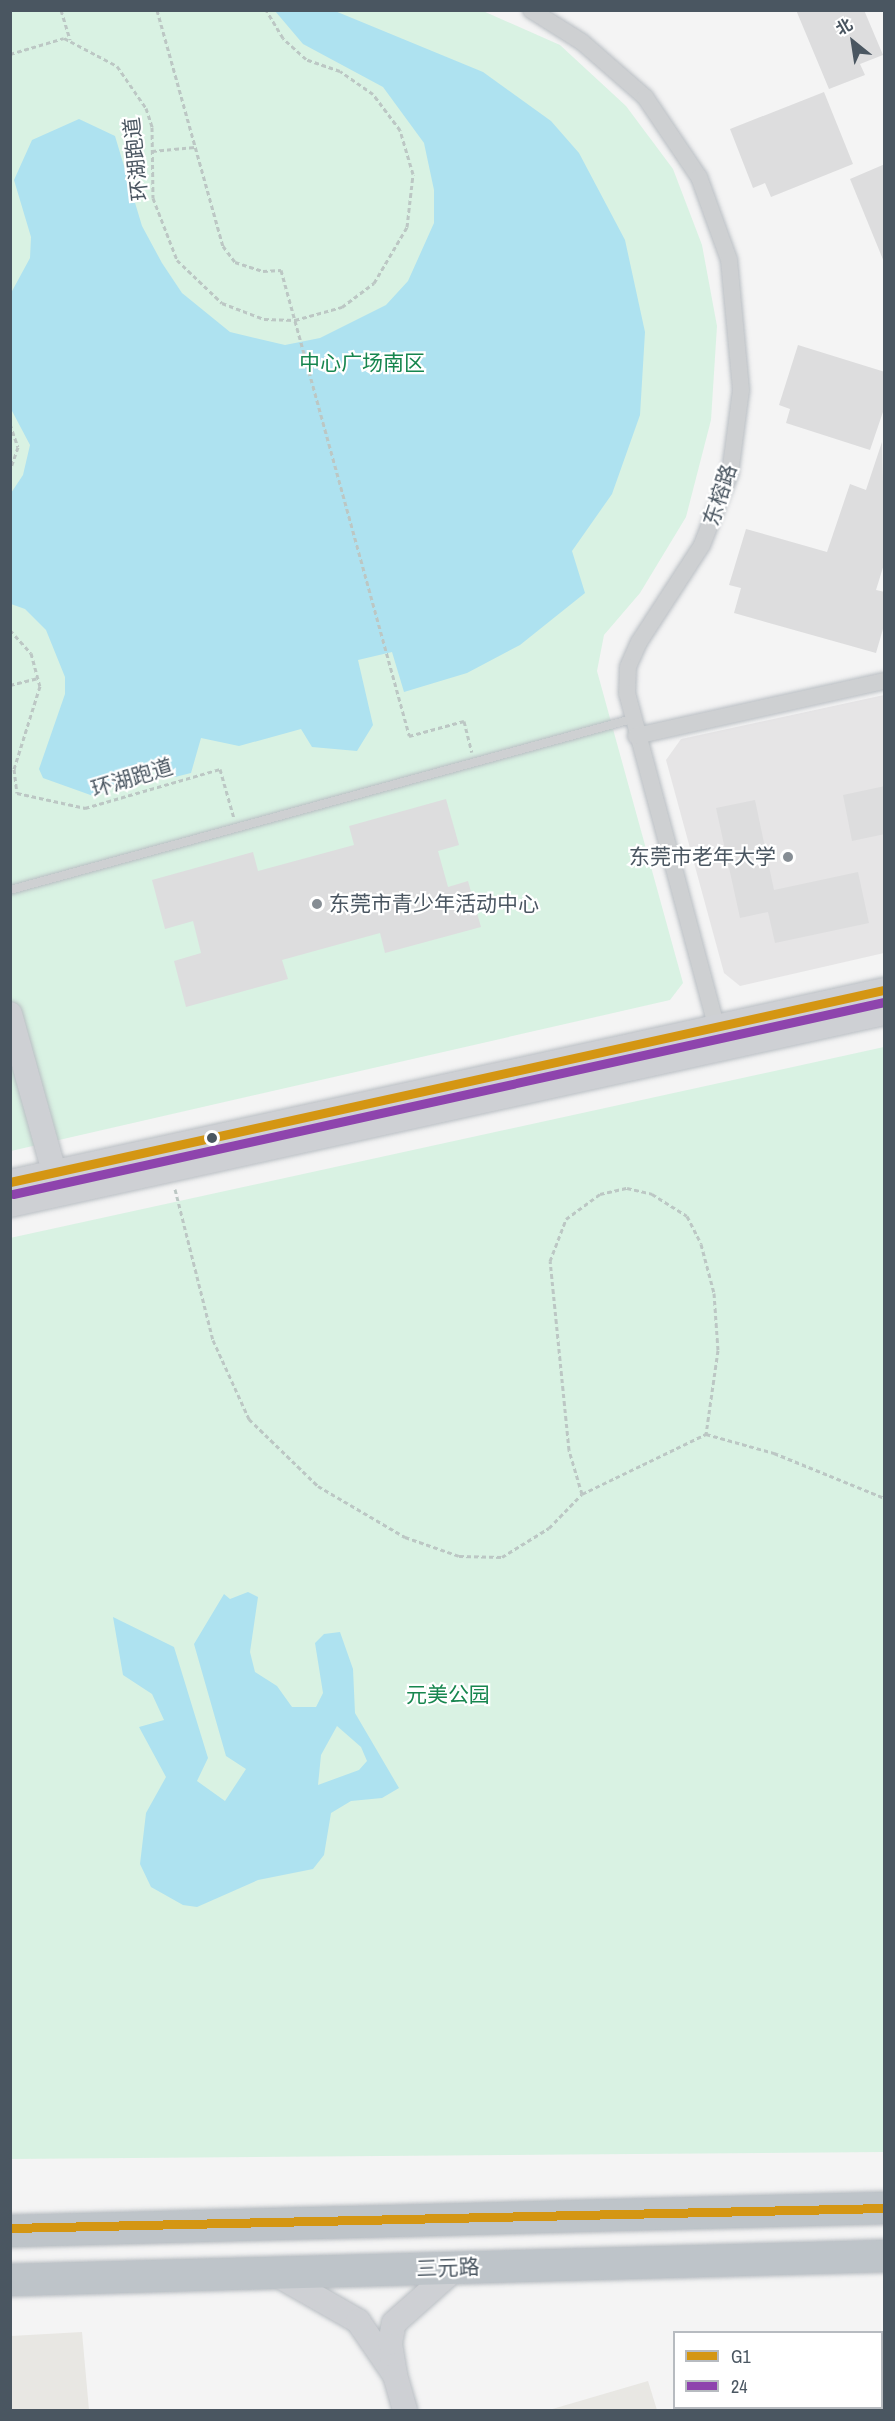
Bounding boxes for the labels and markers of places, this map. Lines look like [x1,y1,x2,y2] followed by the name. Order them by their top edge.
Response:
[629,844,776,870] place label: 东莞市老年大学
[781,850,795,864] marker: 东莞市老年大学
[329,891,539,917] place label: 东莞市青少年活动中心
[310,897,324,911] marker: 东莞市青少年活动中心
[206,1132,218,1144] unlabelled marker

